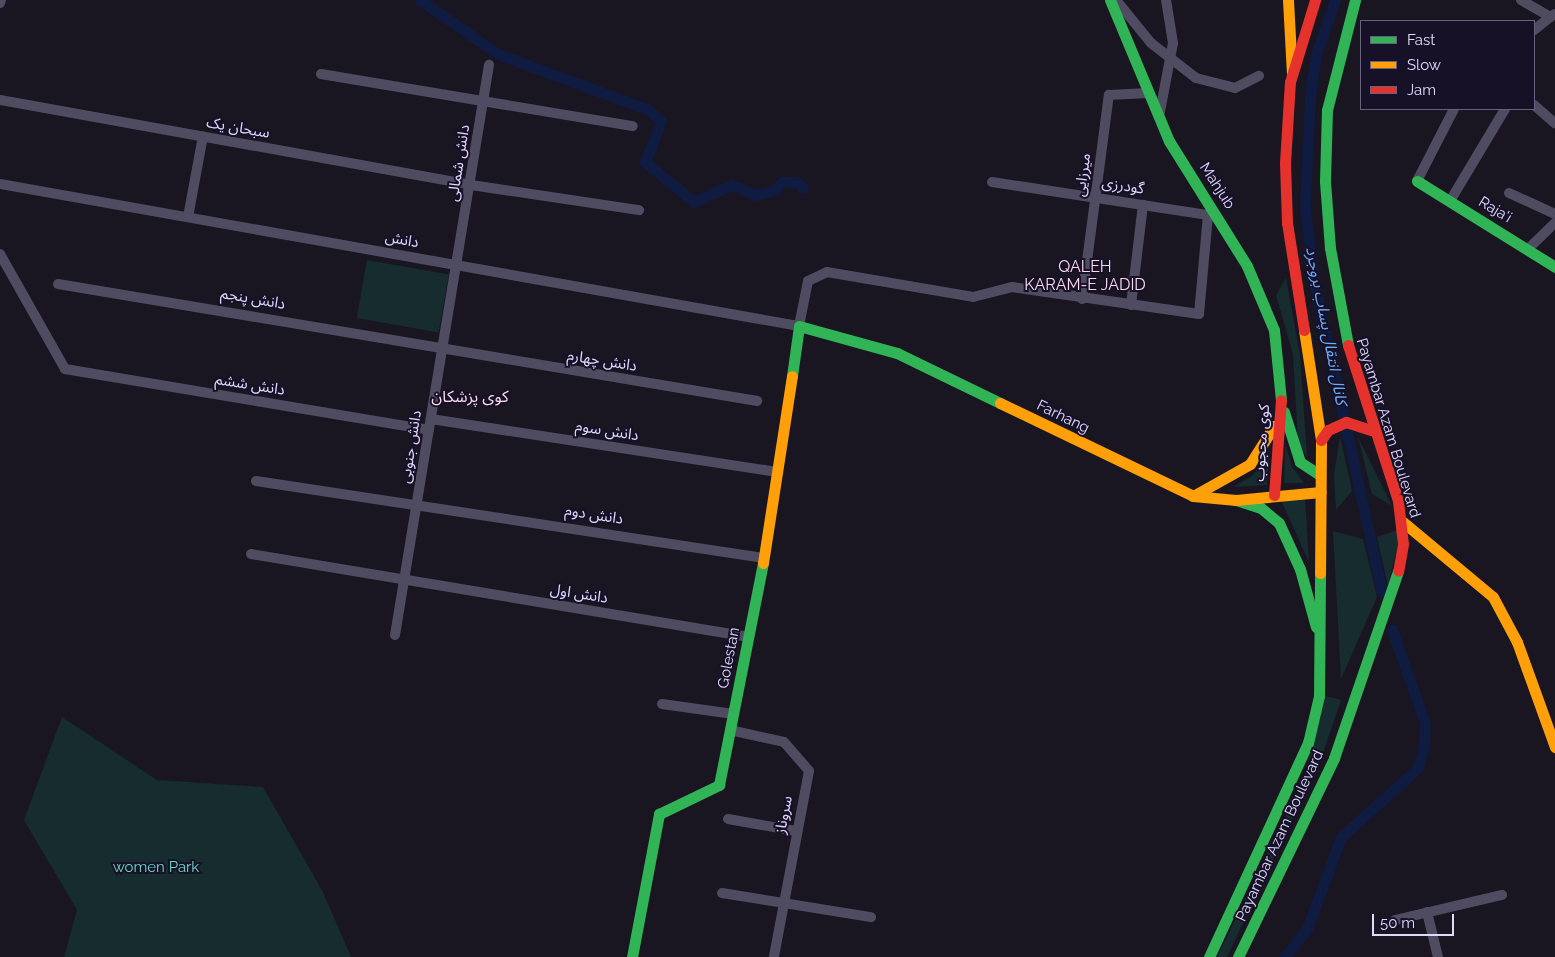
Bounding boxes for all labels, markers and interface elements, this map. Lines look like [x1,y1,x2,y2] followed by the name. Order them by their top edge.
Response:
[1360,20,1535,110] legend
[1407,31,1435,49] text: Fast
[1407,56,1441,74] text: Slow
[1407,81,1436,99] text: Jam
[205,114,271,142] street label: سبحان یک
[444,123,474,203] street label: دانش شمالی
[1071,152,1095,198] street label: میرزایی
[1195,159,1239,213] street label: Mahjub
[1100,174,1146,198] street label: گودرزی
[1475,193,1515,227] street label: Raja'i
[384,228,420,252] street label: دانش
[1301,245,1351,407] water label: کانال انتقال پساب بروجرد
[1016,257,1154,295] district label: QALEH KARAM-E JADID
[219,284,287,314] street label: دانش پنجم
[1352,336,1424,520] street label: Payambar Azam Boulevard
[566,347,638,375] street label: دانش چهارم
[214,371,286,399] street label: دانش ششم
[431,387,509,407] district label: کوی پزشکان
[1034,397,1092,437] street label: Farhang
[1250,404,1274,482] street label: کوی محجوب
[396,409,426,485] street label: دانش جنوبی
[574,417,640,445] street label: دانش سوم
[564,502,624,528] street label: دانش دوم
[549,581,609,607] street label: دانش اول
[714,626,744,690] street label: Golestan
[1232,747,1328,925] street label: Payambar Azam Boulevard
[772,794,796,836] street label: سروناز
[113,859,199,877] park label: women Park
[1375,904,1458,936] scale bar
[1380,914,1415,932] text: 50 m

